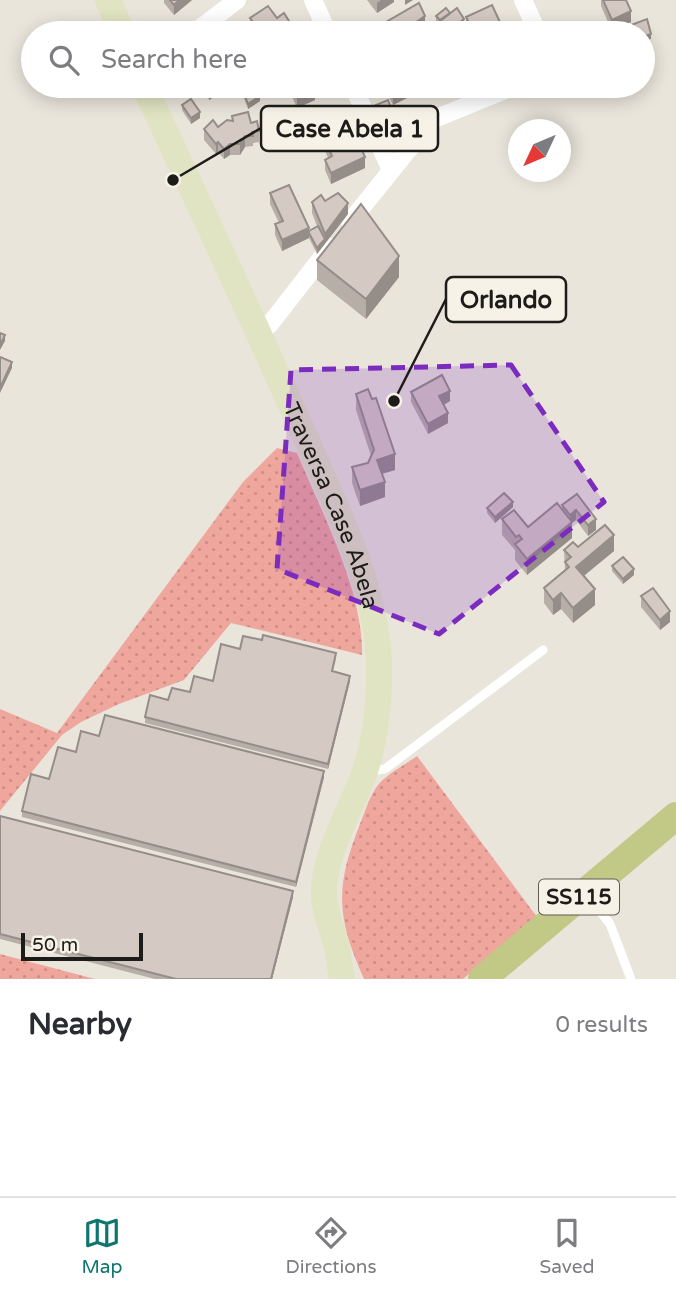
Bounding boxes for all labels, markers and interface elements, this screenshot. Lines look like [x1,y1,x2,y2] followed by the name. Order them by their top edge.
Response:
[21,21,655,98] search box
[45,41,83,79] icon: search
[101,44,247,75] text: Search here
[261,106,438,151] callout: Case Abela 1
[276,115,424,144] text: Case Abela 1
[508,119,571,182] north arrow
[446,277,566,322] callout: Orlando
[460,286,552,315] text: Orlando
[277,398,384,612] street label: Traversa Case Abela
[539,880,619,914] road number: SS115
[21,930,144,962] scale bar
[32,934,78,956] text: 50 m
[28,1006,132,1043] text: Nearby
[555,1011,648,1039] text: 0 results
[82,1214,123,1278] tab: Map
[286,1214,377,1278] tab: Directions
[540,1214,594,1278] tab: Saved

